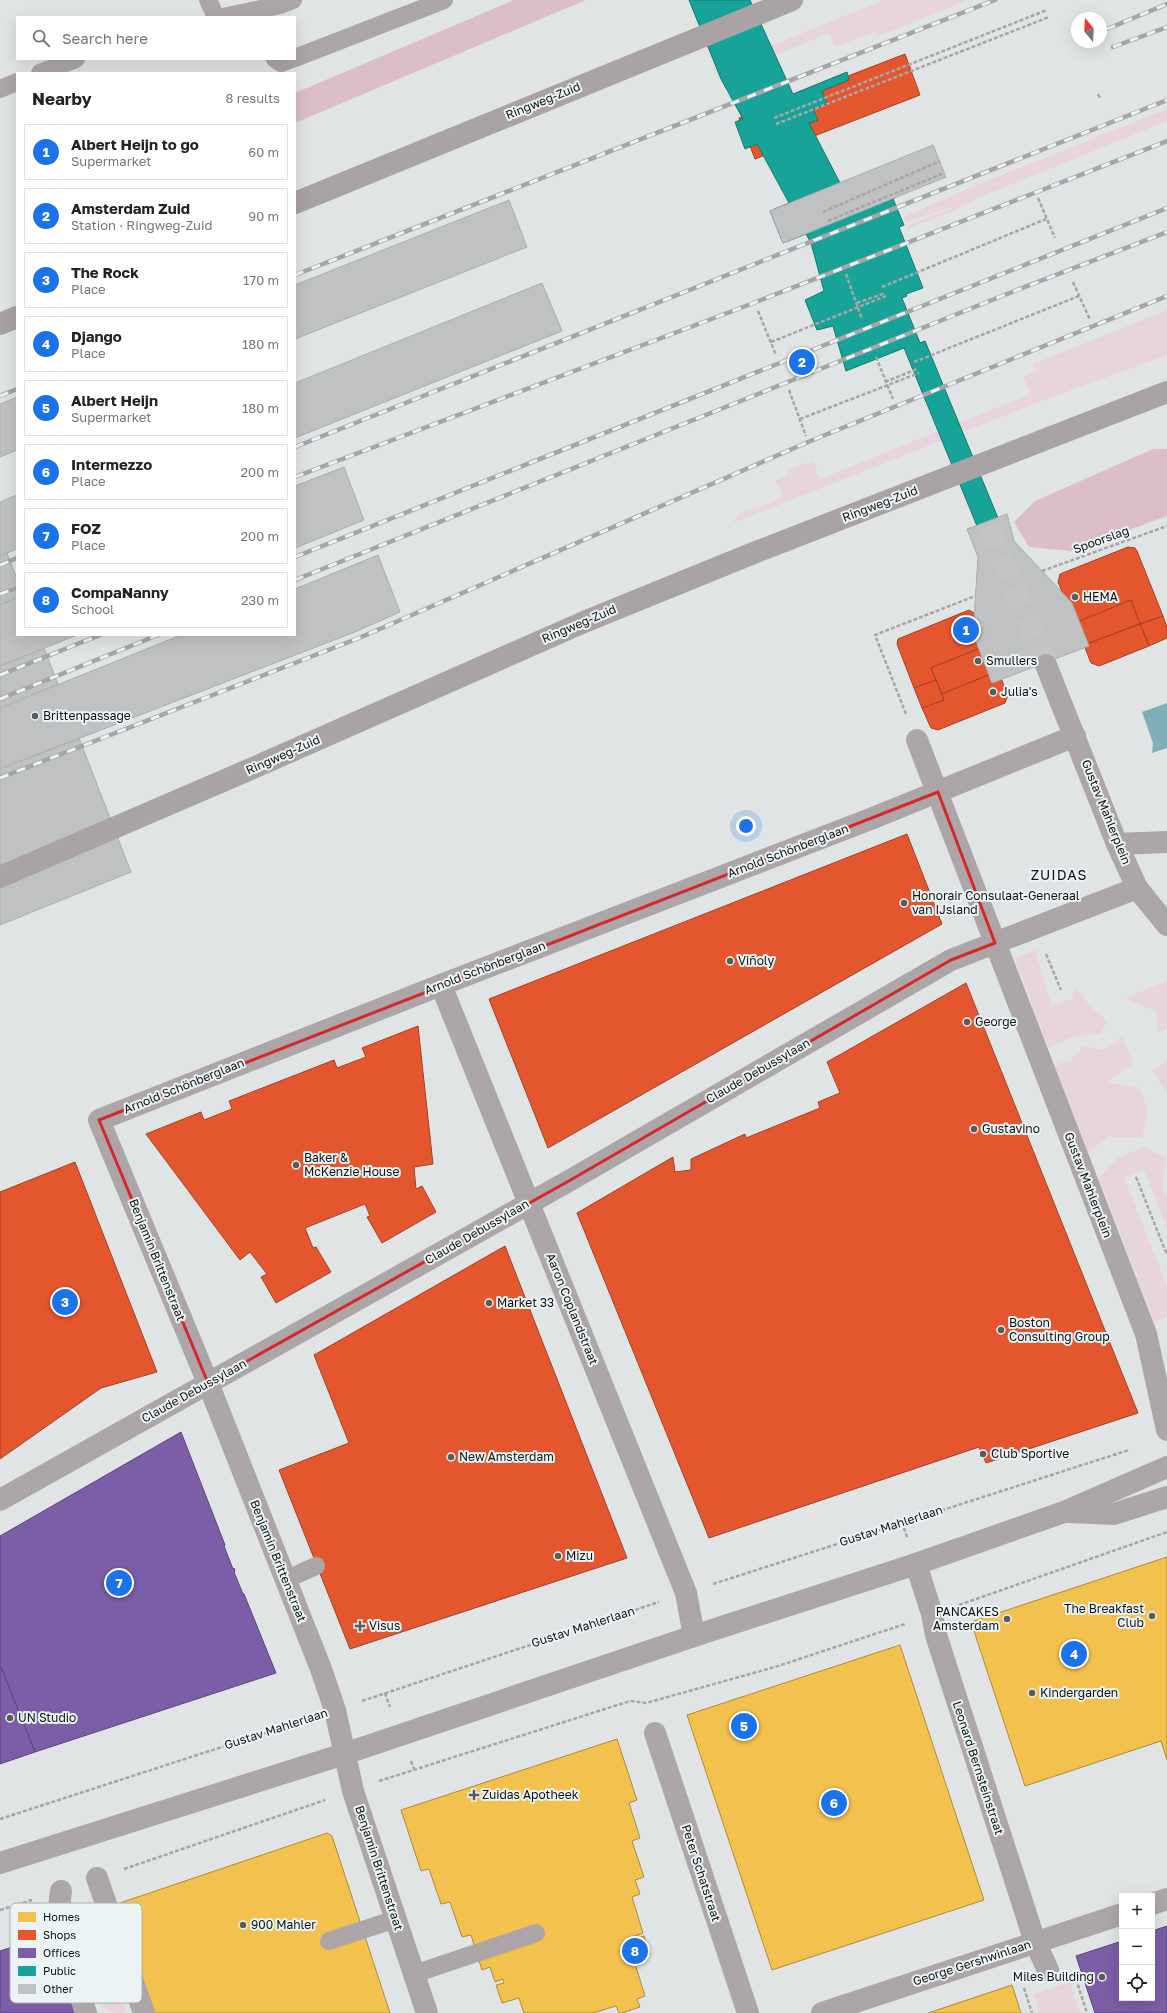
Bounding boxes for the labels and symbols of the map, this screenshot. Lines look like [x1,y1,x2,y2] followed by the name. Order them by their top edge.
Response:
[1071,12,1107,48] north arrow
[503,79,582,122] street label: Ringweg-Zuid
[789,347,815,377] pin: 2
[840,482,920,525] street label: Ringweg-Zuid
[1071,522,1131,557] street label: Spoorslag
[1083,589,1118,604] place label: HEMA
[1070,592,1080,602] marker: HEMA
[539,601,618,646] street label: Ringweg-Zuid
[953,615,979,645] pin: 1
[986,653,1037,668] place label: Smullers
[973,656,983,666] marker: Smullers
[1001,684,1038,699] place label: Julia's
[988,687,998,697] marker: Julia's
[43,708,131,723] place label: Brittenpassage
[30,711,40,721] marker: Brittenpassage
[243,732,322,778] street label: Ringweg-Zuid
[1079,757,1134,866] street label: Gustav Mahlerplein
[736,816,756,836] your location
[725,820,851,881] street label: Arnold Schönberglaan
[1031,866,1087,883] district label: ZUIDAS
[912,888,1080,917] place label: Honorair Consulaat-Generaal van IJsland
[899,898,909,908] marker: Honorair Consulaat-Generaal van IJsland
[422,937,548,998] street label: Arnold Schönberglaan
[738,953,774,968] place label: Viñoly
[725,956,735,966] marker: Viñoly
[975,1014,1017,1029] place label: George
[962,1017,972,1027] marker: George
[703,1035,812,1106] street label: Claude Debussylaan
[121,1054,246,1117] street label: Arnold Schönberglaan
[982,1121,1040,1136] place label: Gustavino
[969,1124,979,1134] marker: Gustavino
[1061,1130,1115,1240] street label: Gustav Mahlerplein
[304,1150,399,1179] place label: Baker & McKenzie House
[291,1160,301,1170] marker: Baker & McKenzie House
[422,1196,531,1267] street label: Claude Debussylaan
[126,1197,189,1323] street label: Benjamin Brittenstraat
[543,1251,602,1367] street label: Aaron Coplandstraat
[52,1287,78,1317] pin: 3
[497,1295,554,1310] place label: Market 33
[484,1298,494,1308] marker: Market 33
[1009,1315,1110,1344] place label: Boston Consulting Group
[996,1325,1006,1335] marker: Boston Consulting Group
[139,1355,249,1426] street label: Claude Debussylaan
[991,1446,1069,1461] place label: Club Sportive
[459,1449,554,1464] place label: New Amsterdam
[978,1449,988,1459] marker: Club Sportive
[446,1452,456,1462] marker: New Amsterdam
[247,1498,310,1624] street label: Benjamin Brittenstraat
[837,1502,944,1549] street label: Gustav Mahlerlaan
[566,1548,593,1563] place label: Mizu
[553,1551,563,1561] marker: Mizu
[106,1568,132,1598] pin: 7
[1064,1601,1144,1630] place label: The Breakfast Club
[529,1603,636,1650] street label: Gustav Mahlerlaan
[933,1604,999,1633] place label: PANCAKES Amsterdam
[1147,1611,1157,1621] marker: The Breakfast Club
[1002,1614,1012,1624] marker: PANCAKES Amsterdam
[369,1618,400,1633] place label: Visus
[354,1620,366,1632] marker: Visus
[1061,1639,1087,1669] pin: 4
[1040,1685,1118,1700] place label: Kindergarden
[1027,1688,1037,1698] marker: Kindergarden
[950,1699,1007,1837] street label: Leonard Bernsteinstraat
[222,1705,329,1752] street label: Gustav Mahlerlaan
[18,1710,76,1725] place label: UN Studio
[731,1711,757,1741] pin: 5
[5,1713,15,1723] marker: UN Studio
[482,1787,579,1802] place label: Zuidas Apotheek
[821,1788,847,1818] pin: 6
[469,1790,479,1800] marker: Zuidas Apotheek
[352,1804,407,1932] street label: Benjamin Brittenstraat
[679,1822,724,1923] street label: Peter Schatstraat
[10,1903,142,2003] legend
[43,1910,80,1923] text: Homes
[251,1917,316,1932] place label: 900 Mahler
[238,1920,248,1930] marker: 900 Mahler
[43,1928,76,1941] text: Shops
[622,1936,648,1966] pin: 8
[911,1936,1033,1989] street label: George Gershwinlaan
[43,1946,81,1959] text: Offices
[43,1964,76,1977] text: Public
[1013,1969,1094,1984] place label: Miles Building
[1097,1972,1107,1982] marker: Miles Building
[43,1982,74,1995] text: Other

